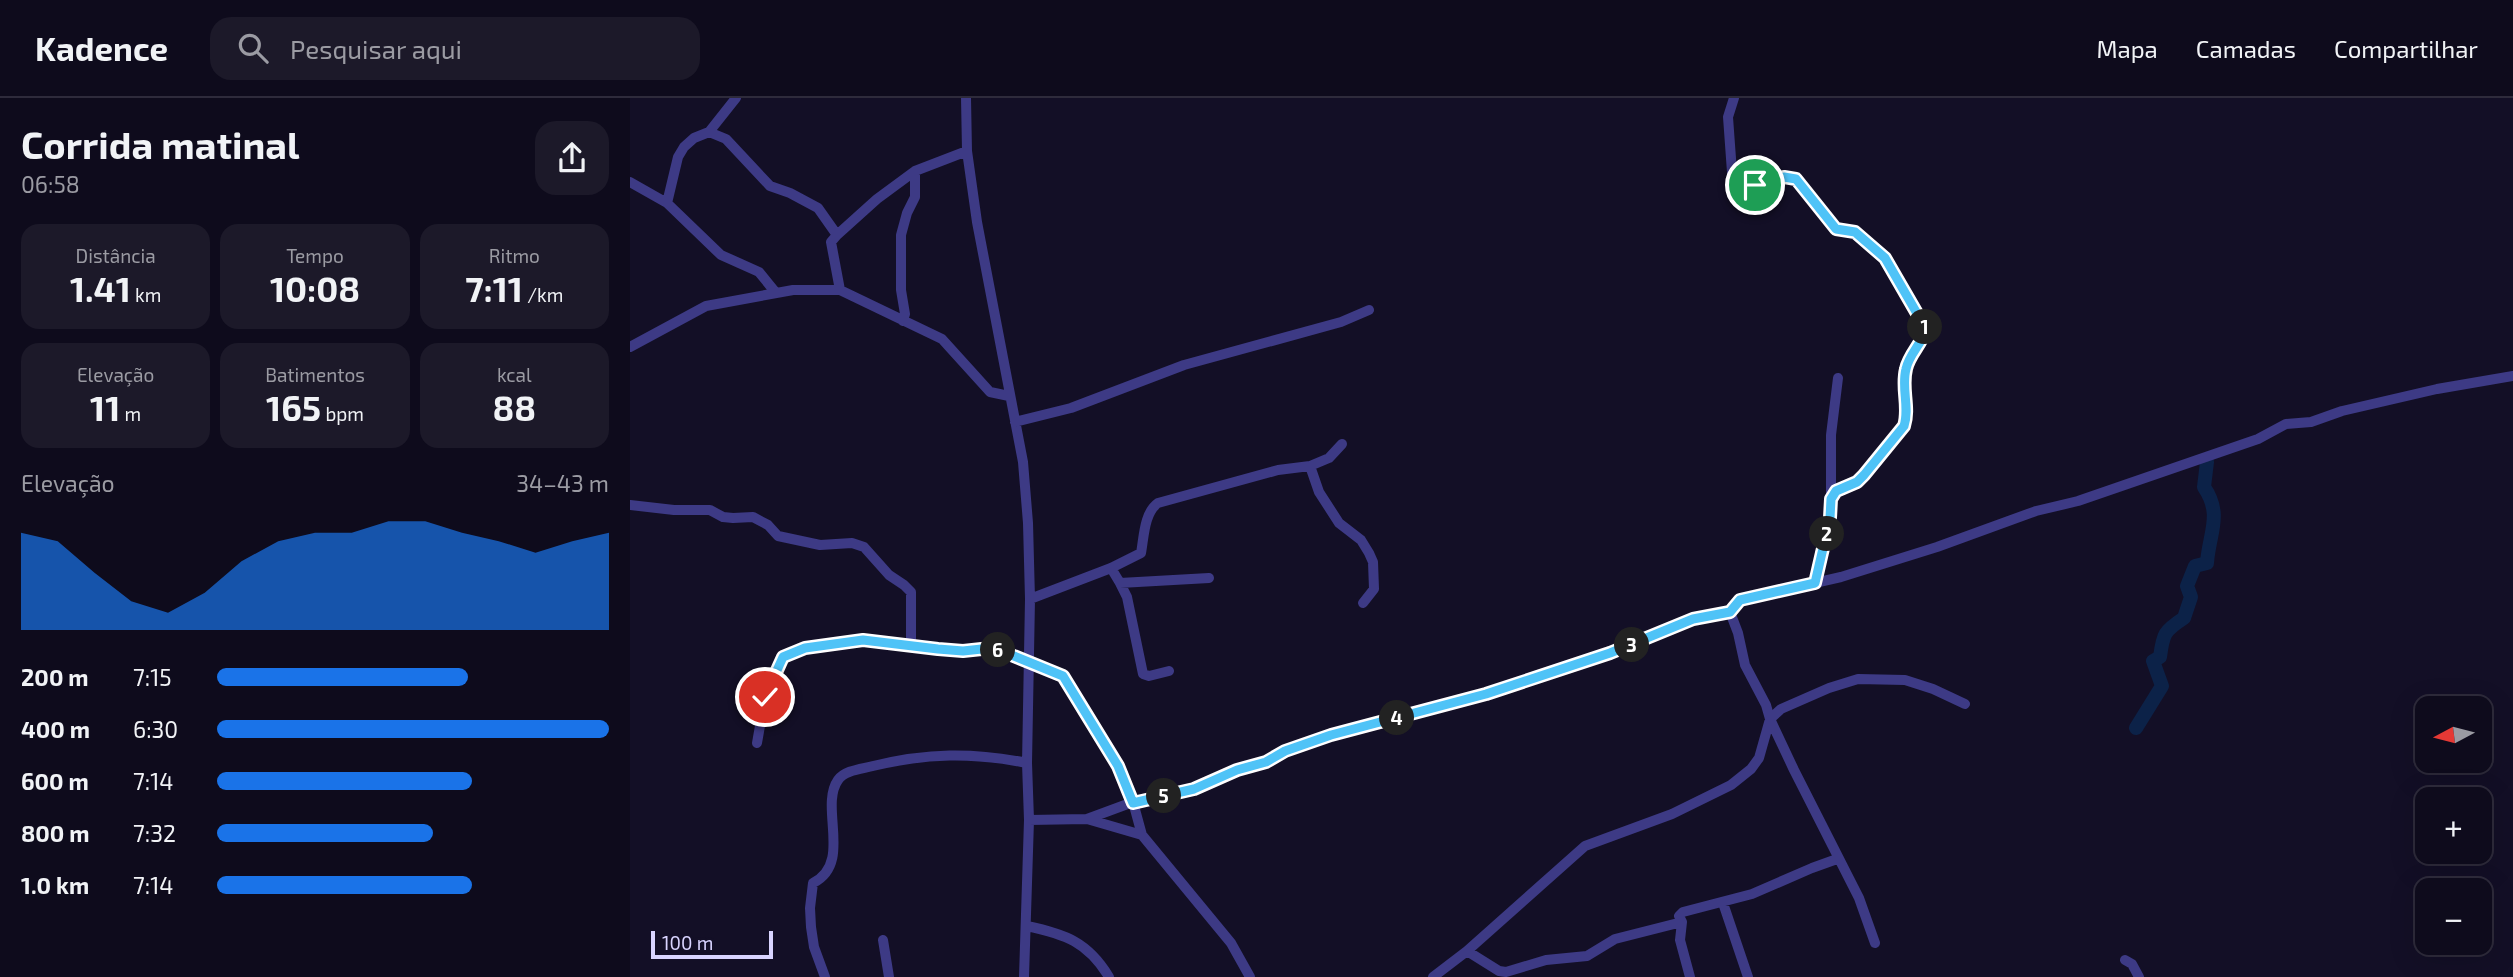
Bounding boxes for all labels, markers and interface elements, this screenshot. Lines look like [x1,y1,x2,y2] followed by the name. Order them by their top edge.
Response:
[210,17,700,80] search box
[35,28,168,68] text: Kadence
[234,29,272,67] icon: search
[290,33,462,64] text: Pesquisar aqui
[2096,34,2158,63] text: Mapa
[2196,34,2296,63] text: Camadas
[2334,34,2478,63] text: Compartilhar
[21,121,299,167] text: Corrida matinal
[535,121,609,195] button: share
[1725,155,1785,215] pin
[1736,166,1774,204] icon: arrive
[21,170,80,198] text: 06:58
[76,244,156,267] text: Distância
[286,244,344,267] text: Tempo
[489,244,540,267] text: Ritmo
[70,267,131,309] text: 1.41
[270,267,360,309] text: 10:08
[465,267,523,309] text: 7:11
[131,283,161,306] text: km
[523,283,563,306] text: /km
[1908,310,1942,344] pin: 1
[1920,315,1929,338] text: 1
[77,363,154,386] text: Elevação
[265,363,365,386] text: Batimentos
[497,363,532,386] text: kcal
[90,386,120,428] text: 11
[266,386,321,428] text: 165
[493,386,536,428] text: 88
[120,402,141,425] text: m
[321,402,364,425] text: bpm
[21,469,115,497] text: Elevação
[516,469,609,497] text: 34–43 m
[1810,516,1844,551] pin: 2
[1821,522,1832,545] text: 2
[1614,628,1650,662] pin: 3
[980,632,1016,668] pin: 6
[1626,633,1637,656] text: 3
[992,638,1003,661] text: 6
[21,663,89,691] text: 200 m
[133,663,172,691] text: 7:15
[735,667,795,727] pin
[746,678,784,716] icon: check
[2415,696,2492,774] north arrow
[2415,696,2492,955] map controls
[1380,700,1414,736] pin: 4
[1390,706,1403,729] text: 4
[21,715,90,743] text: 400 m
[133,715,178,743] text: 6:30
[21,767,89,795] text: 600 m
[133,767,174,795] text: 7:14
[1146,778,1182,814] pin: 5
[1158,784,1169,807] text: 5
[2415,787,2492,864] button: +
[21,819,90,847] text: 800 m
[133,819,176,847] text: 7:32
[21,871,89,899] text: 1.0 km
[133,871,174,899] text: 7:14
[2415,878,2492,955] button: −
[651,928,774,960] scale bar
[662,931,713,954] text: 100 m

